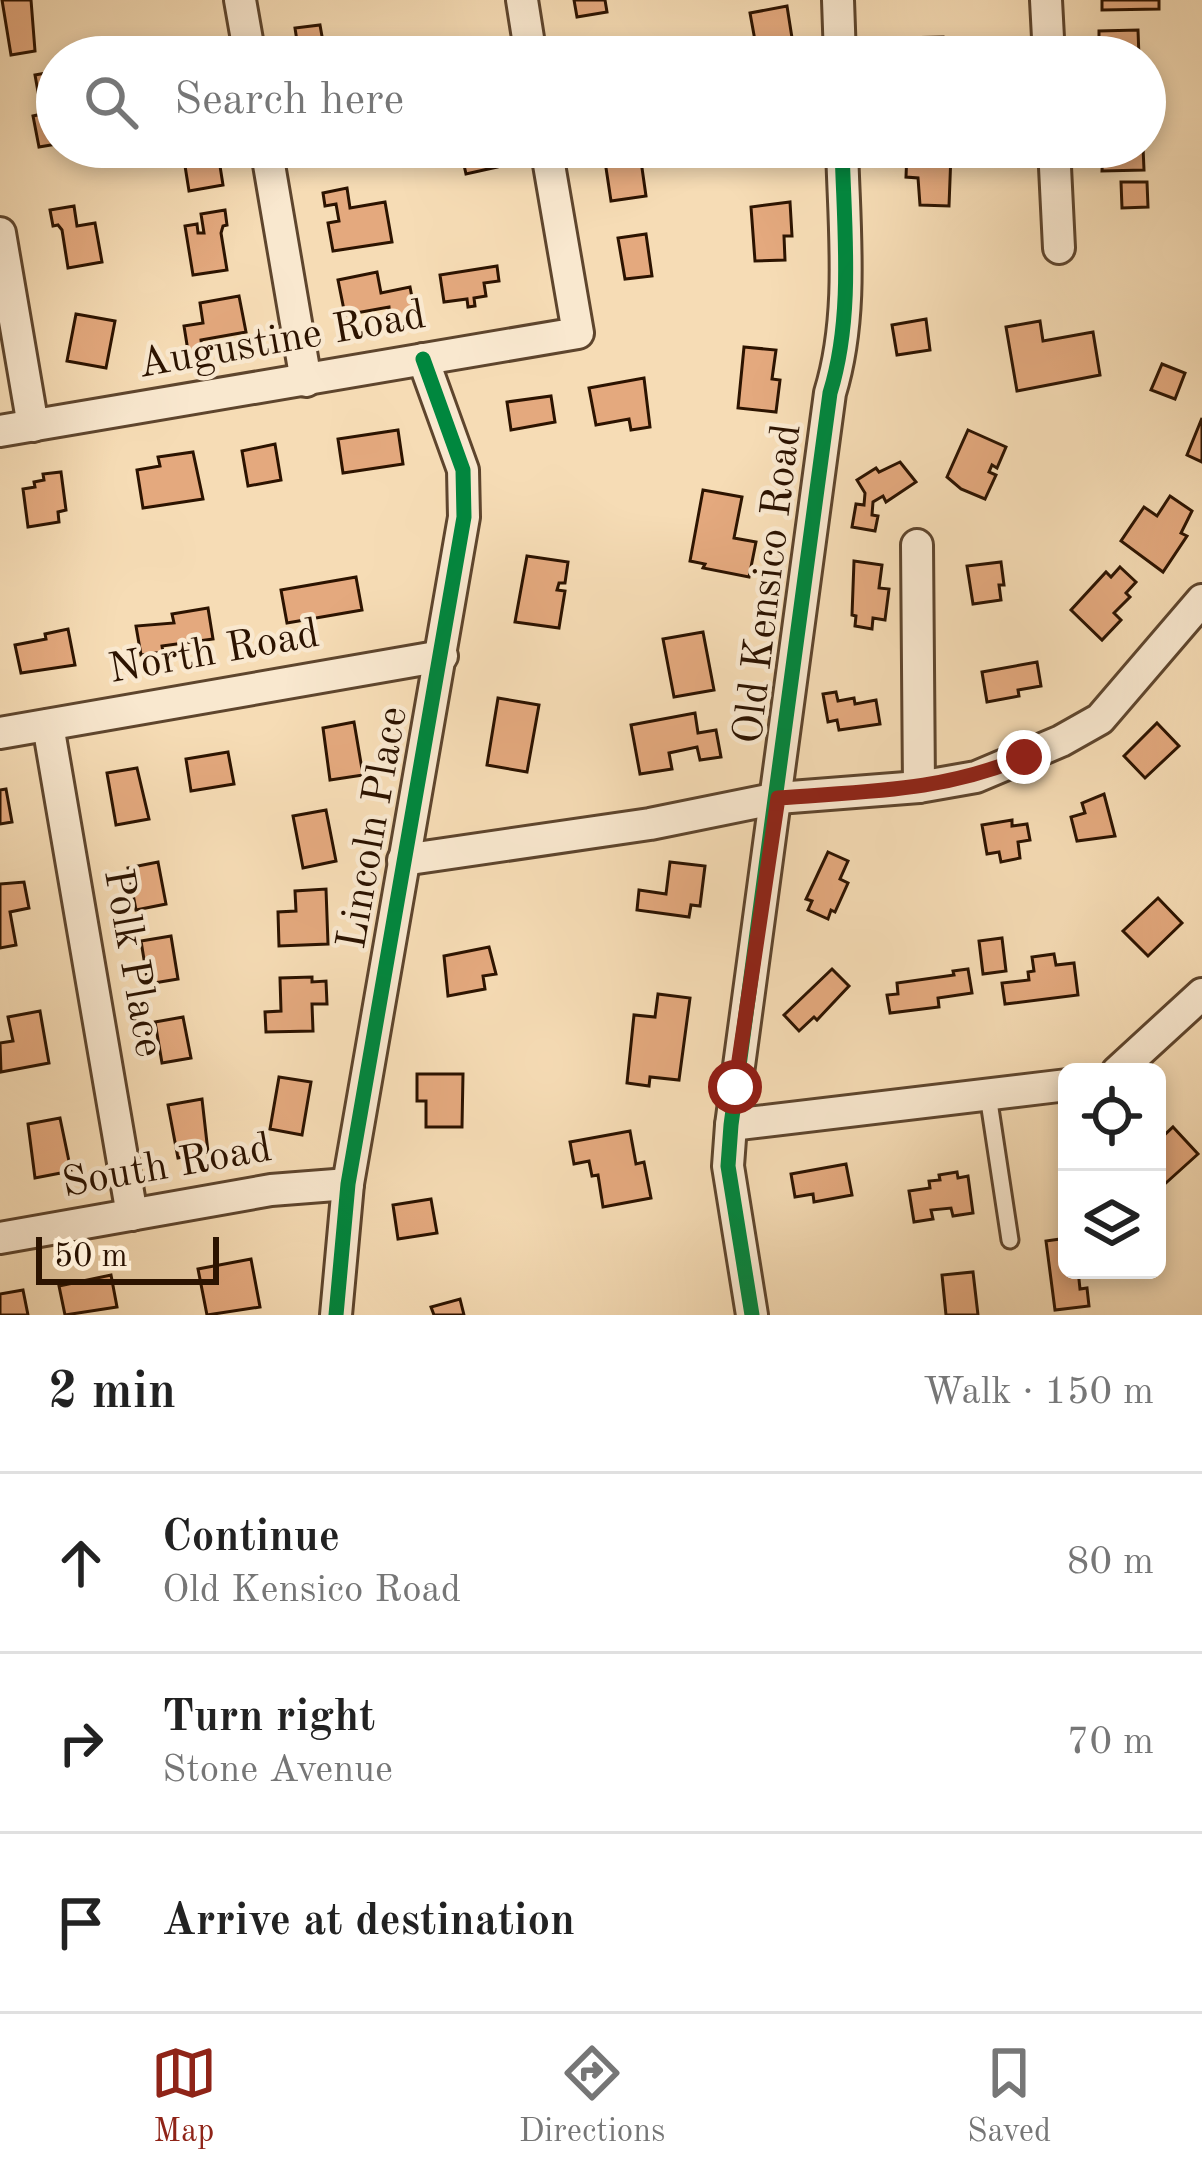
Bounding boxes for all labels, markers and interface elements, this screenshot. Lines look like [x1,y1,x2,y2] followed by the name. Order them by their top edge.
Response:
[36,36,1166,168] search box
[78,69,144,135] icon: search
[174,79,404,124] text: Search here
[135,295,429,387] street label: Augustine Road
[729,422,809,746] street label: Old Kensico Road
[105,614,323,692] street label: North Road
[332,704,416,952] street label: Lincoln Place
[997,730,1051,784] route end
[95,866,169,1060] street label: Polk Place
[708,1060,762,1114] route start
[1058,1063,1166,1279] map controls
[1058,1063,1166,1171] button: locate
[59,1128,275,1206] street label: South Road
[1058,1171,1166,1279] button: layers
[36,1231,219,1284] scale bar
[54,1241,128,1274] text: 50 m
[48,1368,176,1419] text: 2 min
[923,1373,1154,1412] text: Walk · 150 m
[162,1516,340,1561] text: Continue
[48,1530,114,1596] icon: ahead
[1067,1543,1154,1582] text: 80 m
[162,1571,461,1610] text: Old Kensico Road
[162,1696,375,1741] text: Turn right
[48,1710,114,1776] icon: right
[1067,1723,1154,1762] text: 70 m
[162,1751,393,1790] text: Stone Avenue
[48,1890,114,1956] icon: arrive
[162,1900,575,1945] text: Arrive at destination
[151,2040,217,2153] tab: Map
[519,2040,665,2153] tab: Directions
[967,2040,1051,2153] tab: Saved

